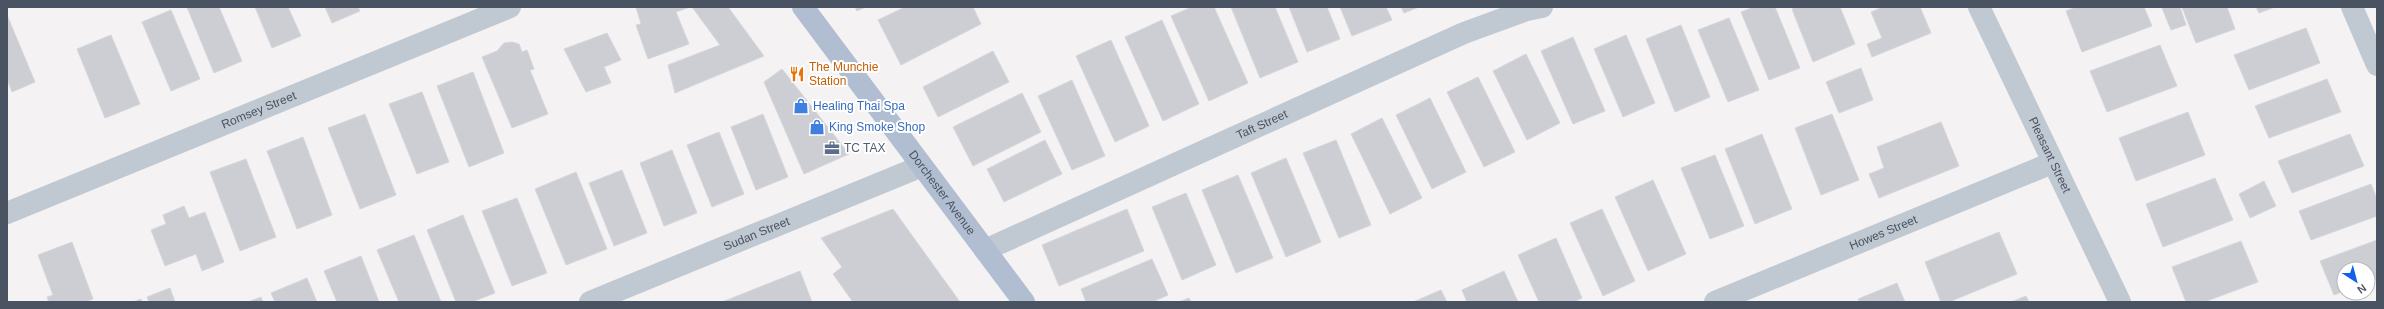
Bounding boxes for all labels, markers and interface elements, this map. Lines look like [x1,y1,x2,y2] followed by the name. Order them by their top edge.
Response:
[809,60,879,88] place label: The Munchie Station
[788,65,806,83] restaurant icon: The Munchie Station
[219,88,299,131] street label: Romsey Street
[792,97,810,115] shop icon: Healing Thai Spa
[813,99,905,113] place label: Healing Thai Spa
[1234,107,1290,142] street label: Taft Street
[2026,115,2074,196] street label: Pleasant Street
[808,118,826,136] shop icon: King Smoke Shop
[829,120,925,134] place label: King Smoke Shop
[823,139,841,157] office icon: TC TAX
[844,141,886,155] place label: TC TAX
[906,148,978,238] street label: Dorchester Avenue
[1847,212,1920,253] street label: Howes Street
[721,214,792,254] street label: Sudan Street
[2336,261,2376,301] north arrow
[2355,282,2369,296] text: N

